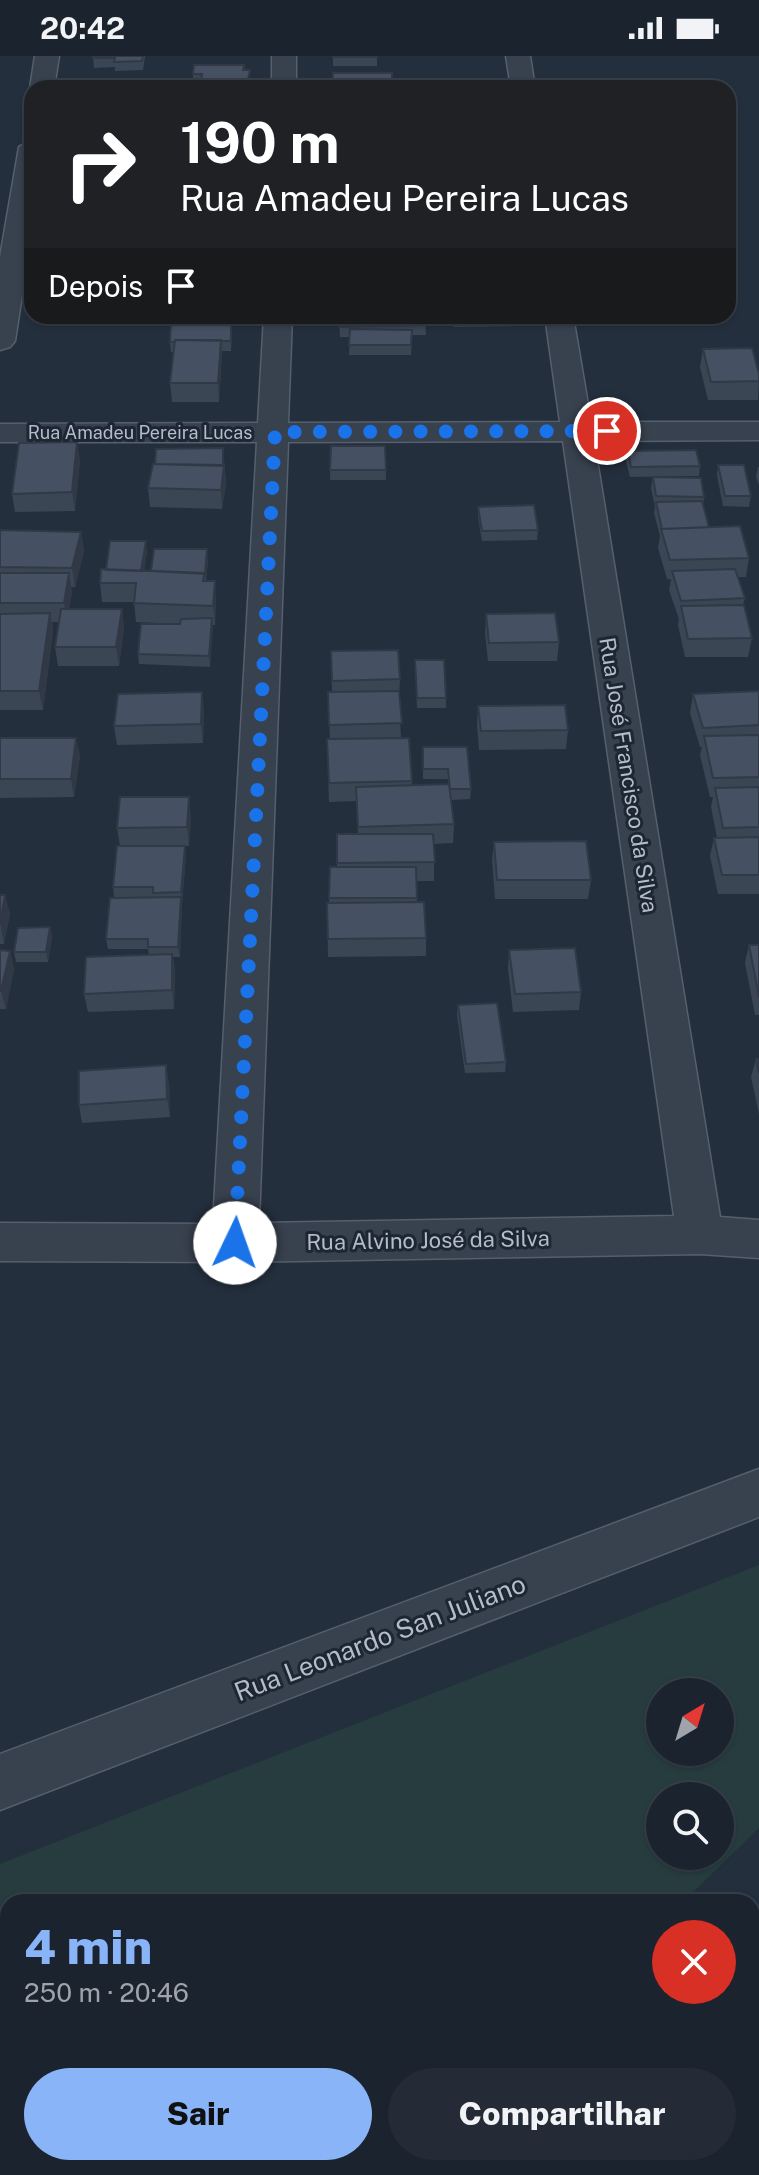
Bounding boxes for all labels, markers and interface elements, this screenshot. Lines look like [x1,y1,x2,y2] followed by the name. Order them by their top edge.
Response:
[40,10,125,46] text: 20:42
[180,110,340,176] text: 190 m
[48,112,152,216] icon: right
[180,177,629,219] text: Rua Amadeu Pereira Lucas
[159,264,203,308] icon: arrive
[48,268,143,304] text: Depois
[573,397,641,465] pin
[585,409,629,453] icon: arrive
[28,422,252,443] street label: Rua Amadeu Pereira Lucas
[594,635,664,915] street label: Rua José Francisco da Silva
[193,1201,277,1285] position arrow
[306,1225,550,1255] street label: Rua Alvino José da Silva
[230,1568,530,1707] street label: Rua Leonardo San Juliano
[646,1678,734,1766] north arrow
[646,1678,734,1870] map controls
[646,1782,734,1870] button: search
[24,1918,152,1975] text: 4 min
[652,1920,736,2004] button: close
[24,1977,189,2008] text: 250 m · 20:46
[24,2068,372,2160] button: Sair
[388,2068,736,2160] button: Compartilhar

